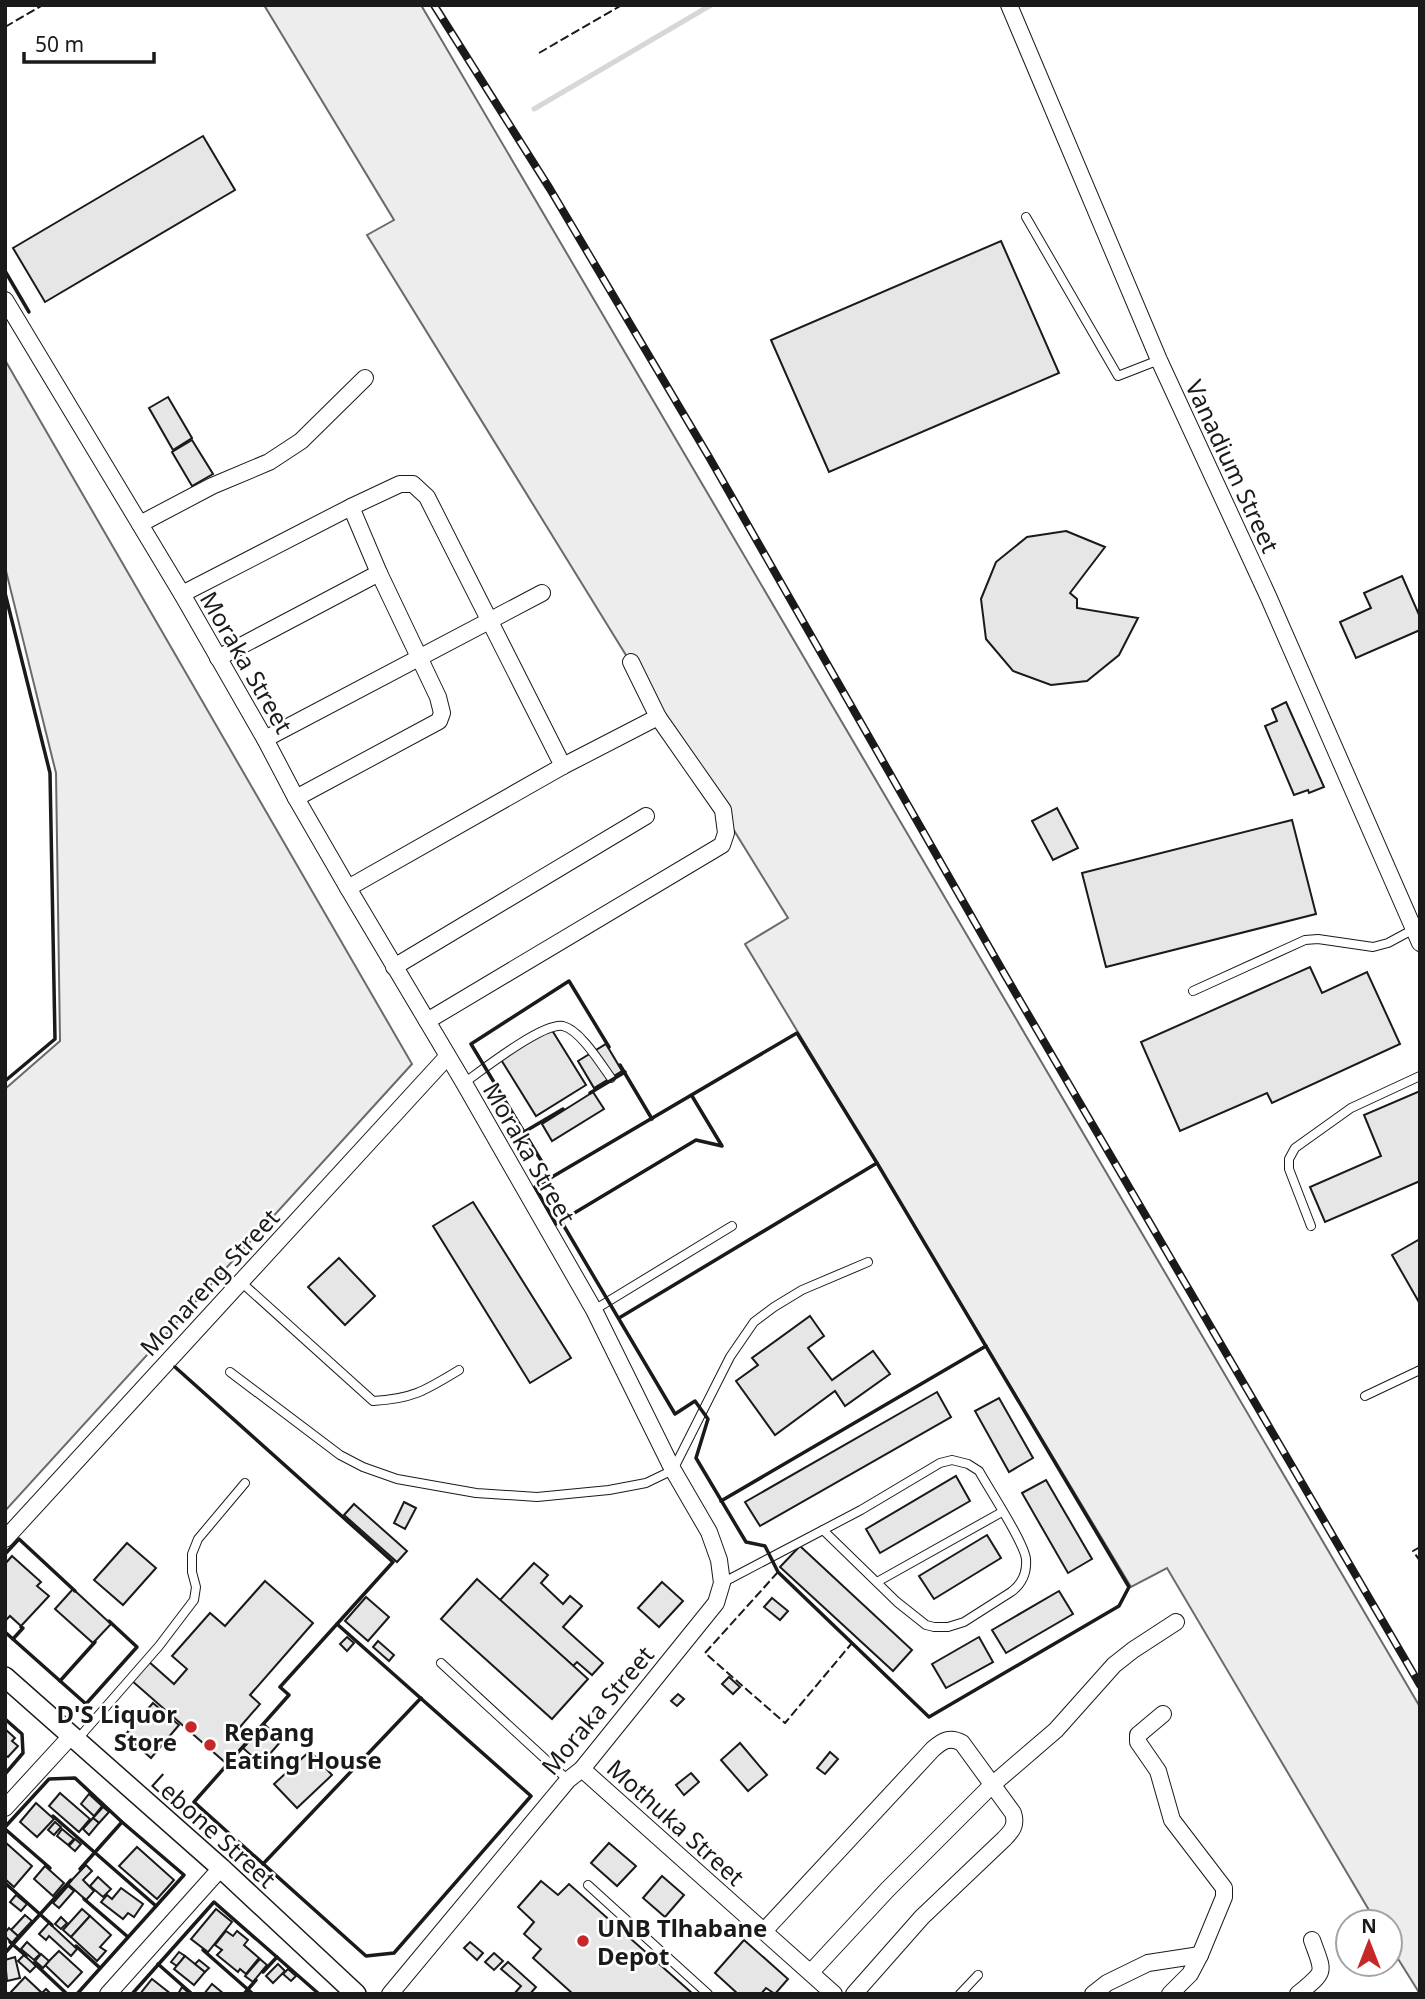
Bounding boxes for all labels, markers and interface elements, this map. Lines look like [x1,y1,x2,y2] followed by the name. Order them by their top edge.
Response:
[24,21,154,65] scale bar
[35,30,84,58] text: 50 m
[1178,374,1288,558] street label: Vanadium Street
[193,585,301,739] street label: Moraka Street
[476,1076,584,1230] street label: Moraka Street
[132,1201,286,1363] street label: Monareng Street
[533,1638,661,1781] street label: Moraka Street
[56,1697,177,1758] place label: D'S Liquor Store
[224,1715,382,1776] place label: Repang Eating House
[183,1719,199,1735] marker: D'S Liquor Store
[202,1737,218,1753] marker: Repang Eating House
[600,1751,752,1893] street label: Mothuka Street
[145,1765,284,1895] street label: Lebone Street
[1334,1908,1404,1978] north arrow
[597,1911,767,1972] place label: UNB Tlhabane Depot
[1361,1913,1377,1939] text: N
[575,1933,591,1949] marker: UNB Tlhabane Depot

